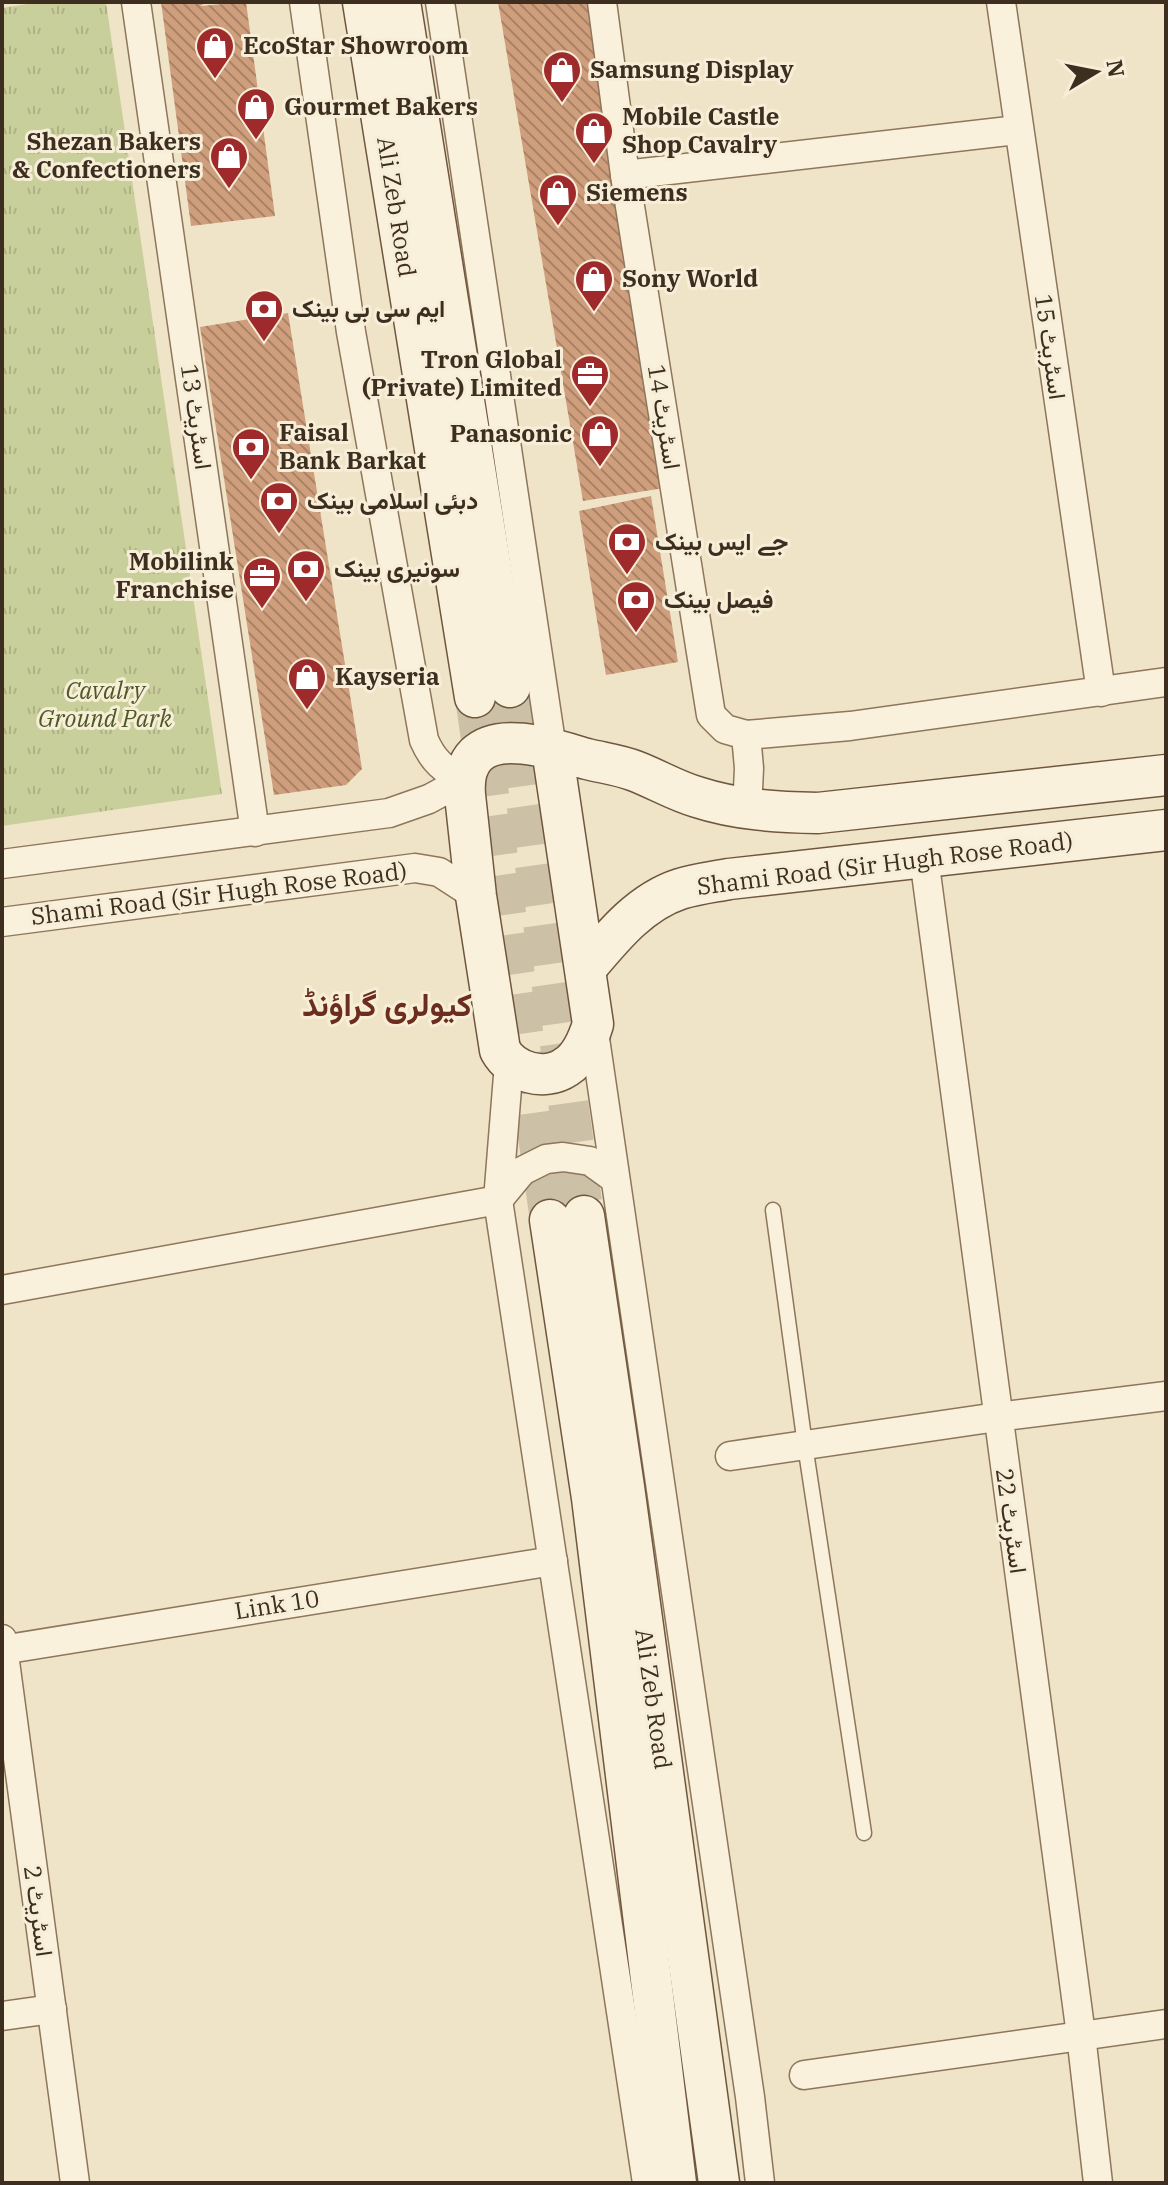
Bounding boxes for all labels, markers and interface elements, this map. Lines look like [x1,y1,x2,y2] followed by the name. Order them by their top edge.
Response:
[194,25,236,80] shop icon: EcoStar Showroom
[243,29,469,61] place label: EcoStar Showroom
[1056,32,1136,112] north arrow
[541,49,583,104] shop icon: Samsung Display
[590,53,794,85] place label: Samsung Display
[1100,57,1132,80] text: N
[235,86,277,141] shop icon: Gourmet Bakers
[284,90,478,122] place label: Gourmet Bakers
[622,100,779,160] place label: Mobile Castle Shop Cavalry
[573,110,615,165] shop icon: Mobile Castle Shop Cavalry
[12,125,201,185] place label: Shezan Bakers & Confectioners
[370,134,424,279] street label: Ali Zeb Road
[208,135,250,190] shop icon: Shezan Bakers & Confectioners
[537,172,579,227] shop icon: Siemens
[586,176,688,208] place label: Siemens
[573,258,615,313] shop icon: Sony World
[622,262,758,294] place label: Sony World
[243,288,285,343] bank icon: ایم سی بی بینک
[292,292,445,325] place label: ایم سی بی بینک
[1028,292,1074,402] street label: اسٹریٹ 15
[362,343,562,403] place label: Tron Global (Private) Limited
[569,353,611,408] office icon: Tron Global (Private) Limited
[174,362,220,472] street label: اسٹریٹ 13
[641,362,689,472] street label: اسٹریٹ 14
[579,413,621,468] shop icon: Panasonic
[279,416,426,476] place label: Faisal Bank Barkat
[450,417,572,449] place label: Panasonic
[230,426,272,481] bank icon: Faisal Bank Barkat
[258,480,300,535] bank icon: دبئی اسلامی بینک
[307,484,478,516] place label: دبئی اسلامی بینک
[606,521,648,576] bank icon: جے ایس بینک
[655,525,788,557] place label: جے ایس بینک
[116,545,234,605] place label: Mobilink Franchise
[285,548,327,603] bank icon: سونیری بینک
[334,552,460,584] place label: سونیری بینک
[241,555,283,610] office icon: Mobilink Franchise
[615,579,657,634] bank icon: فیصل بینک
[664,583,773,615] place label: فیصل بینک
[286,656,328,711] shop icon: Kayseria
[335,660,440,692] place label: Kayseria
[38,674,172,734] park label: Cavalry Ground Park
[695,824,1075,902] street label: Shami Road (Sir Hugh Rose Road)
[29,854,409,932] street label: Shami Road (Sir Hugh Rose Road)
[302,983,472,1025] district label: کیولری گراؤنڈ
[989,1466,1035,1576] street label: اسٹریٹ 22
[232,1582,322,1627] street label: Link 10
[628,1626,680,1771] street label: Ali Zeb Road
[17,1863,61,1958] street label: اسٹریٹ 2

